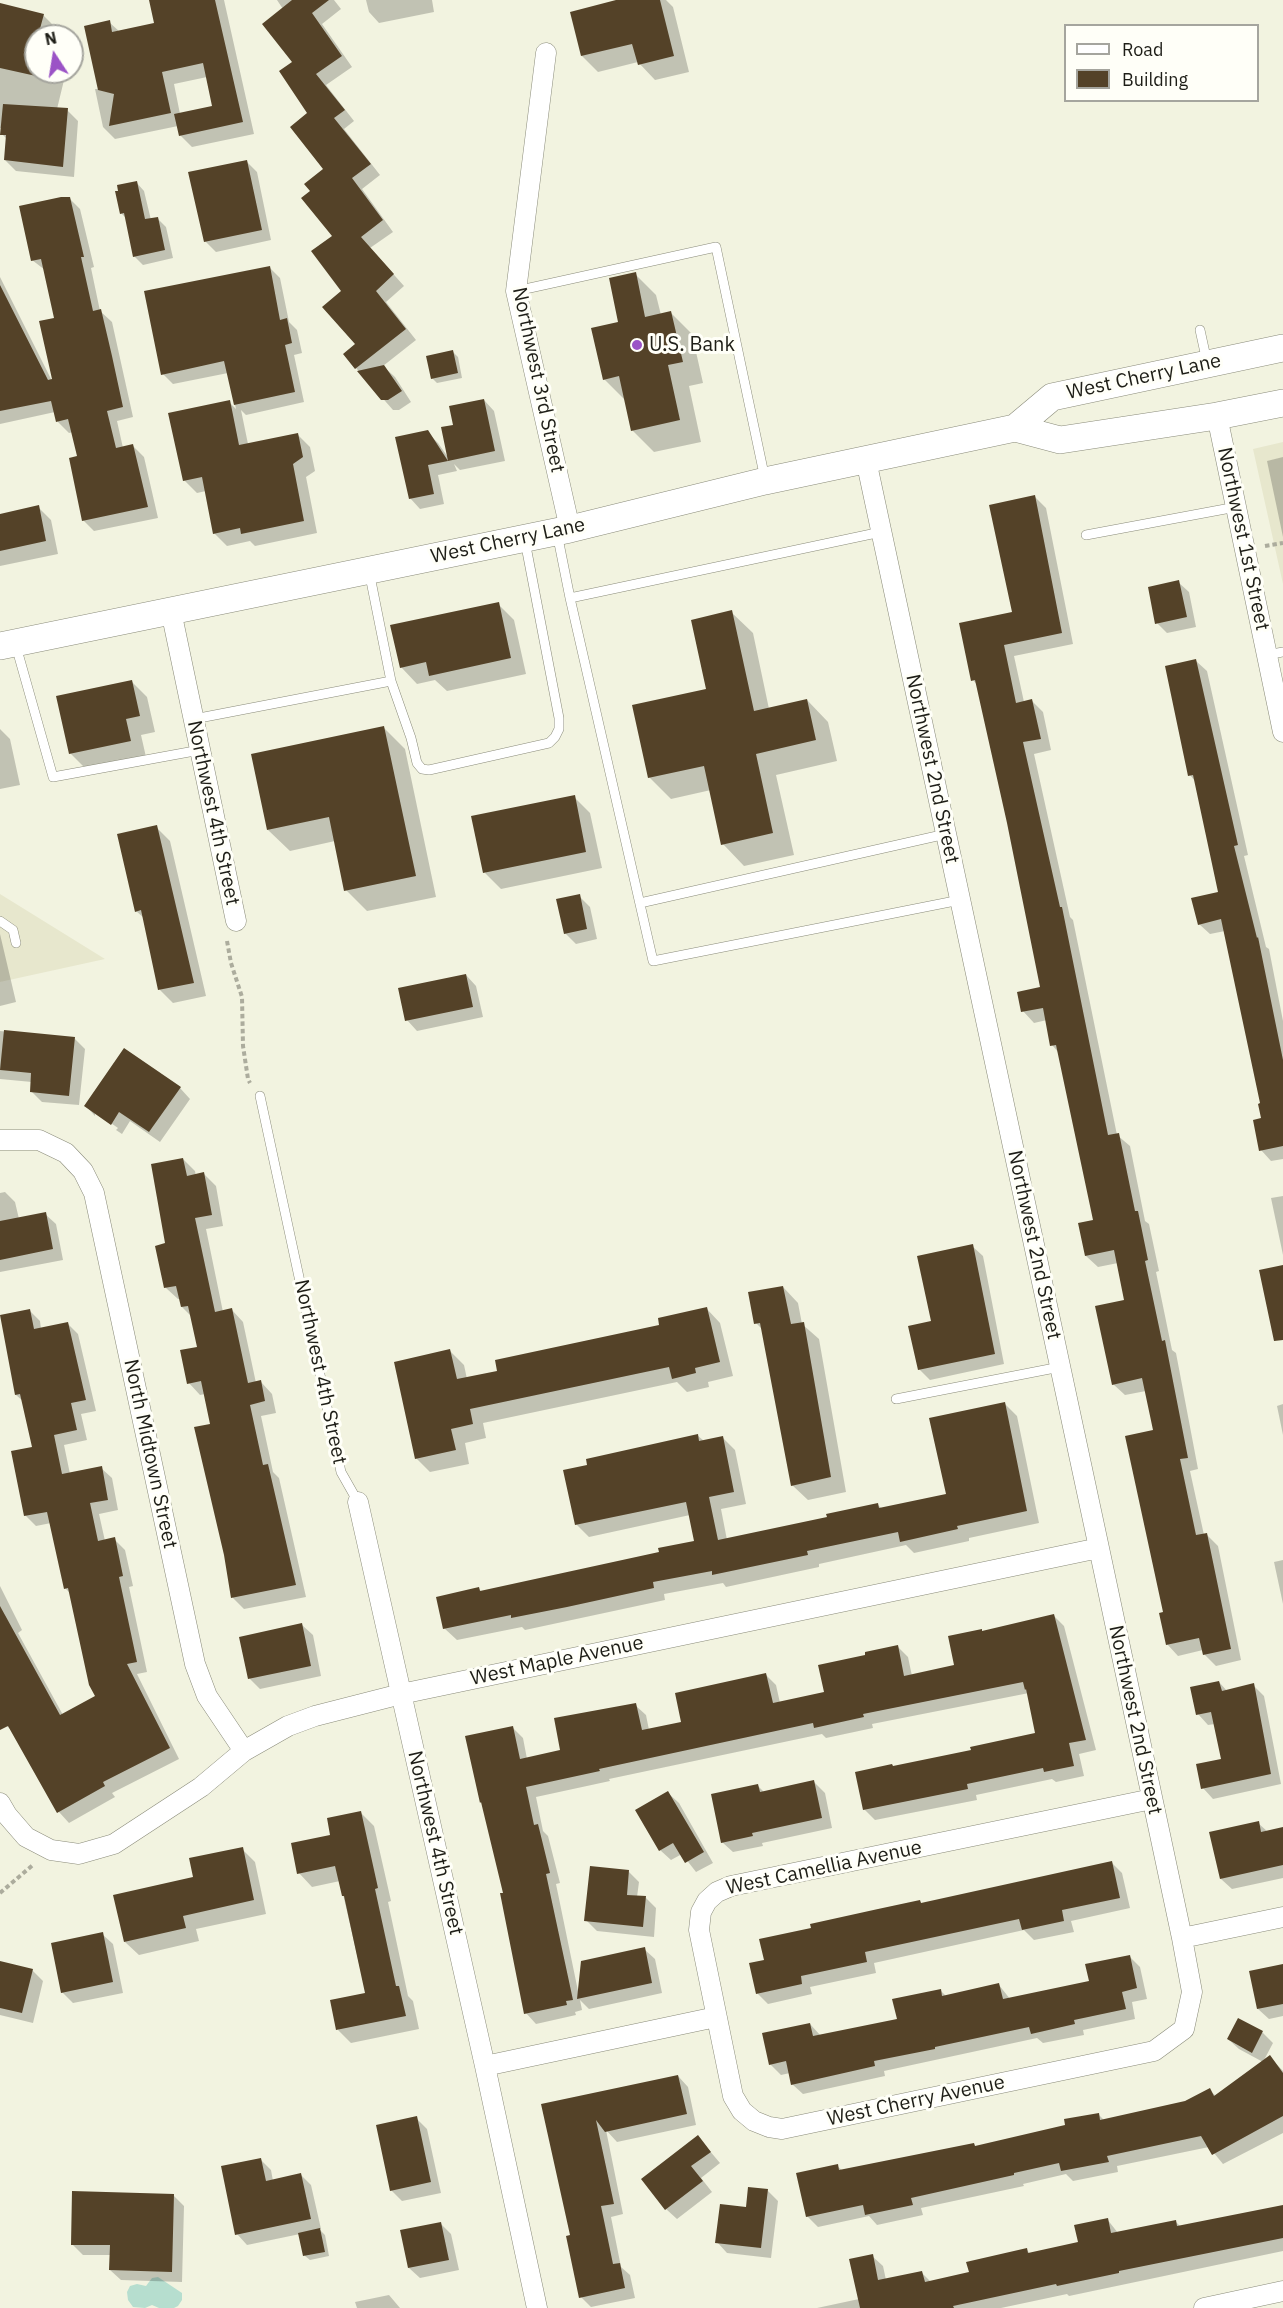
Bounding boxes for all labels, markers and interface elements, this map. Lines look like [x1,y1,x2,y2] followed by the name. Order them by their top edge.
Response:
[24,24,84,84] north arrow
[1064,24,1259,102] legend
[43,27,58,49] text: N
[1122,38,1163,61] text: Road
[1122,68,1188,91] text: Building
[507,285,569,475] street label: Northwest 3rd Street
[649,333,735,357] place label: U.S. Bank
[630,338,644,352] marker: U.S. Bank
[1065,349,1223,405] street label: West Cherry Lane
[1212,445,1274,633] street label: Northwest 1st Street
[429,513,587,569] street label: West Cherry Lane
[900,672,964,866] street label: Northwest 2nd Street
[182,718,244,908] street label: Northwest 4th Street
[1002,1148,1066,1342] street label: Northwest 2nd Street
[289,1277,351,1467] street label: Northwest 4th Street
[118,1357,182,1551] street label: North Midtown Street
[1103,1623,1167,1817] street label: Northwest 2nd Street
[468,1631,646,1691] street label: West Maple Avenue
[402,1748,468,1938] street label: Northwest 4th Street
[724,1836,924,1900] street label: West Camellia Avenue
[825,2070,1007,2132] street label: West Cherry Avenue

